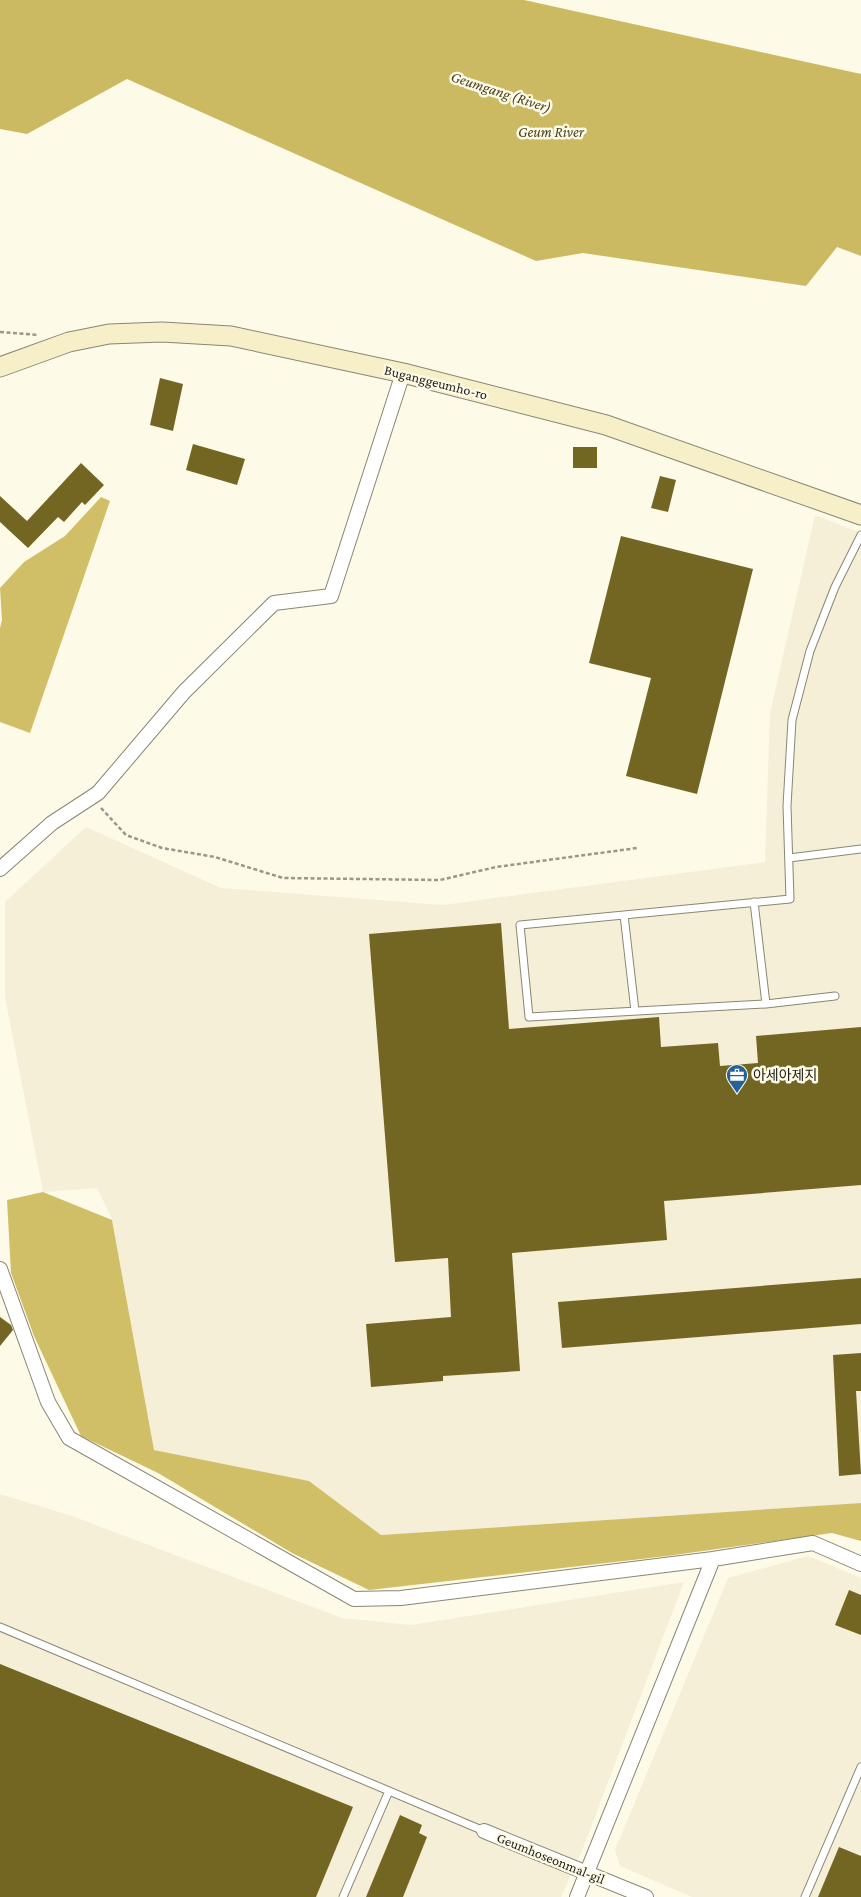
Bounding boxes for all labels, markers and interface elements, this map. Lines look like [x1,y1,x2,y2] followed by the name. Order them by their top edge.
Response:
[449,68,553,117] water label: Geumgang (River)
[518,124,585,140] water label: Geum River
[383,361,489,403] street label: Buganggeumho-ro
[725,1063,749,1094] office icon: 아세아제지
[753,1067,817,1083] place label: 아세아제지
[495,1829,608,1887] street label: Geumhoseonmal-gil

